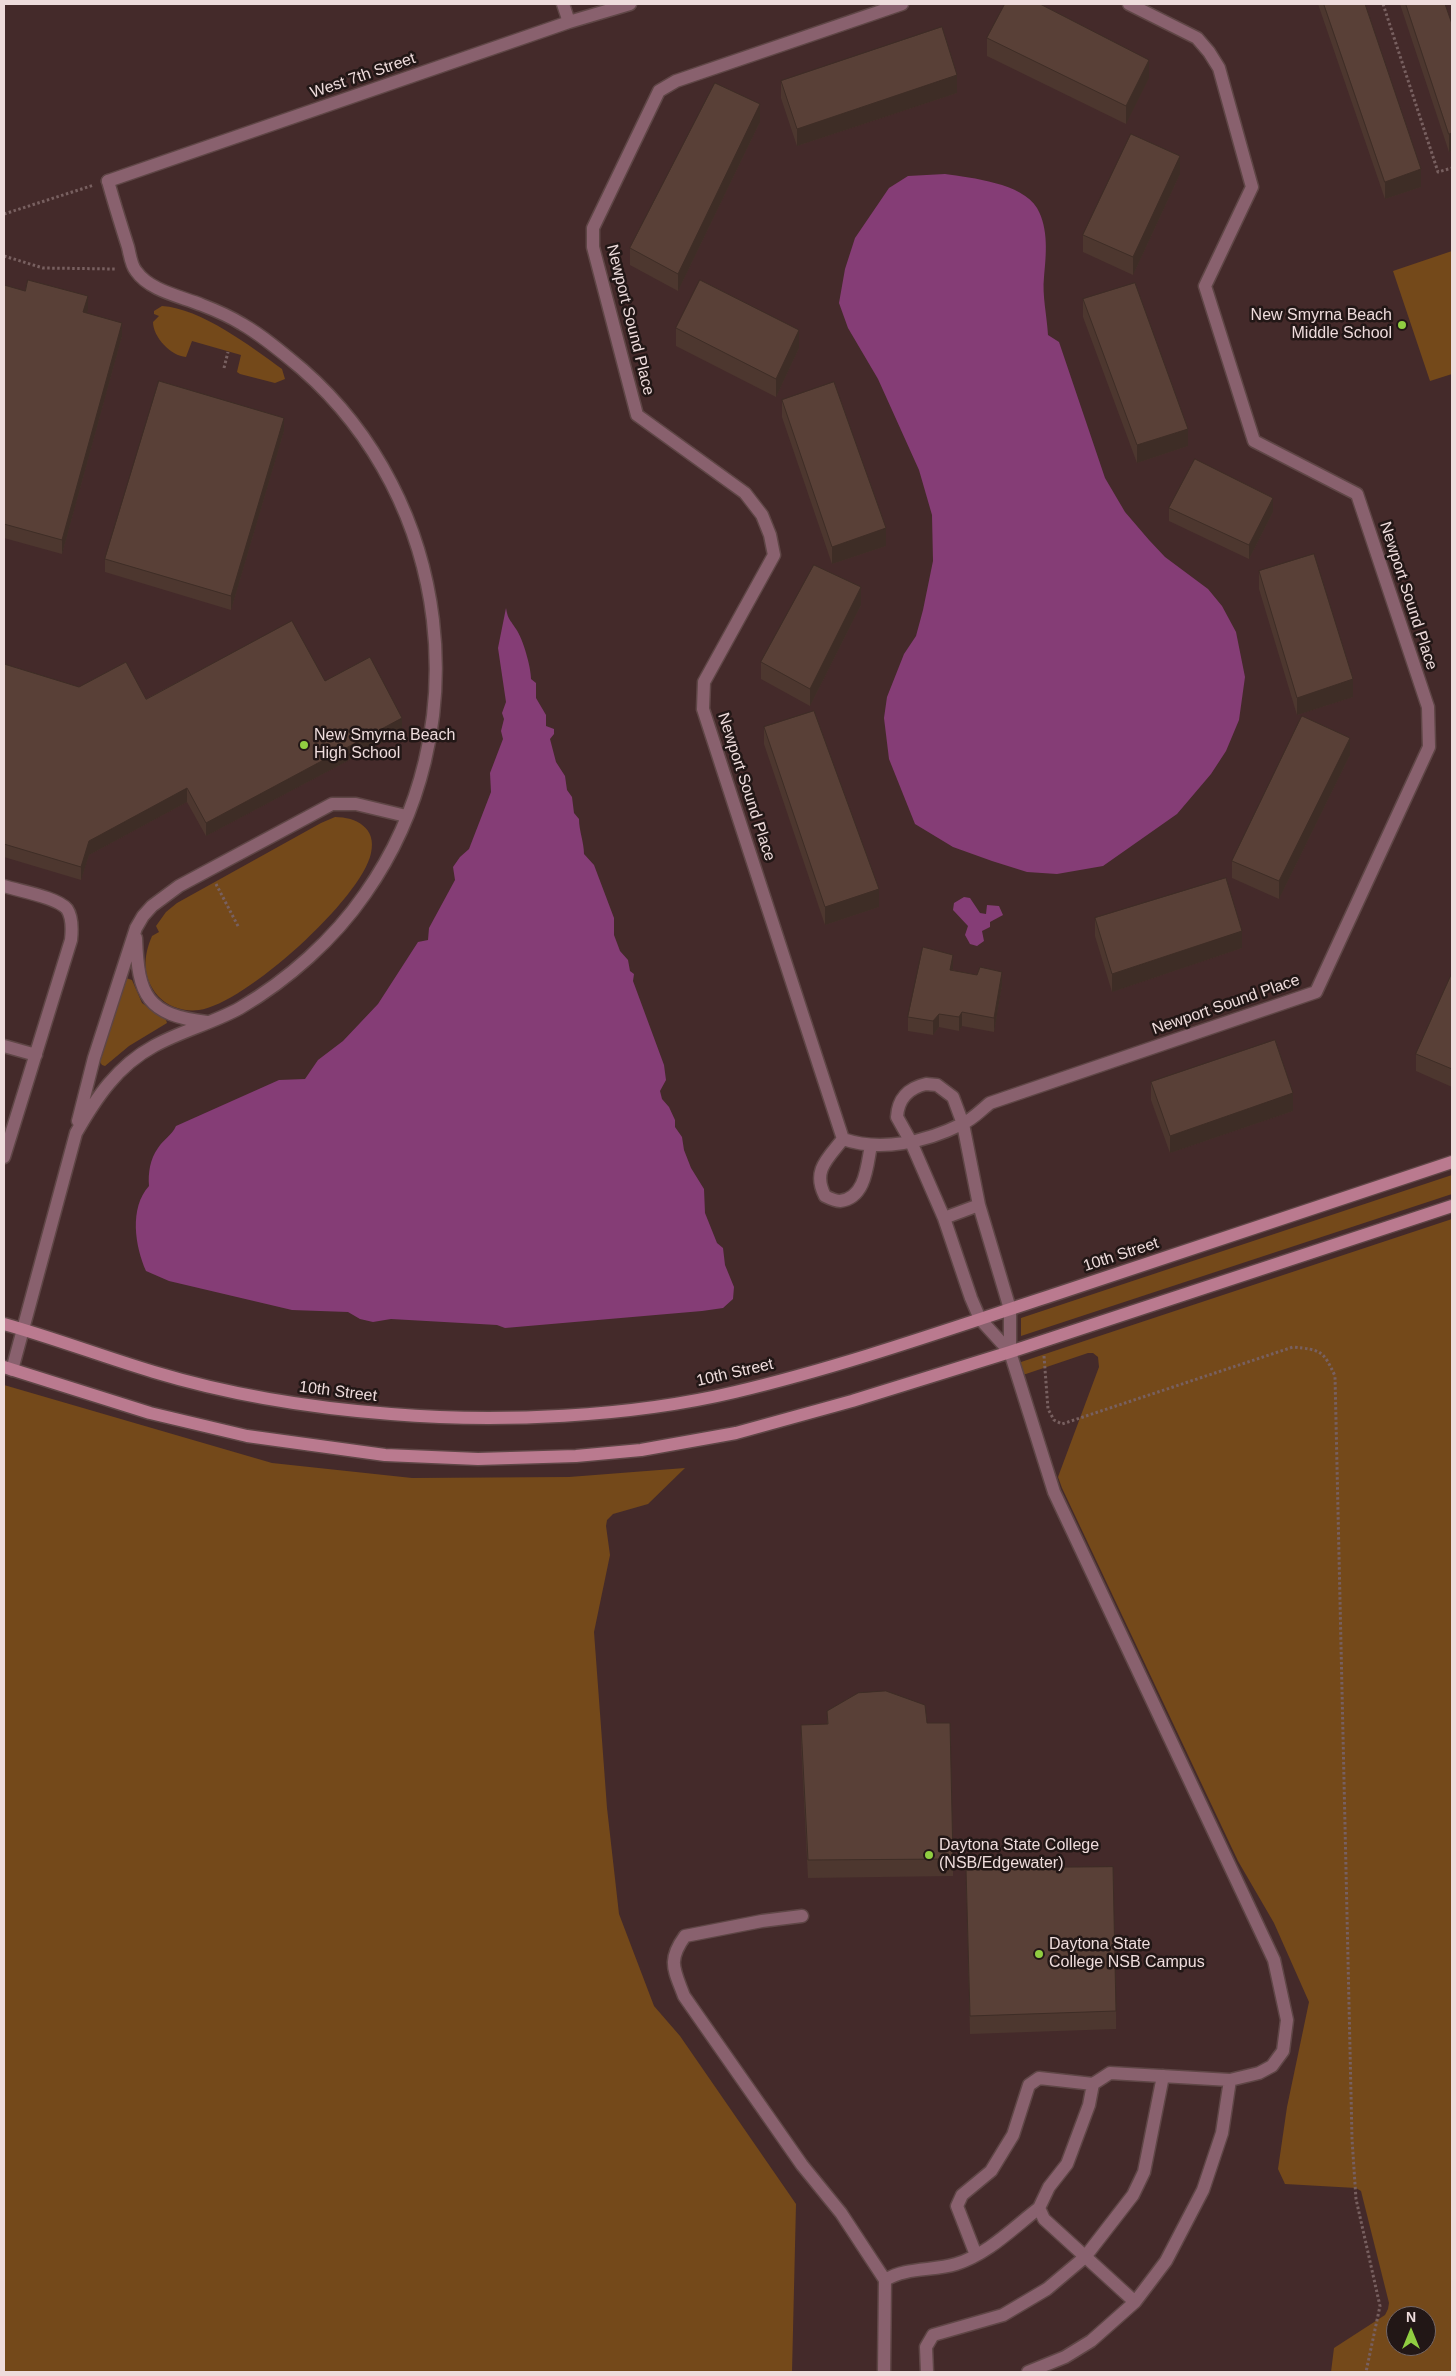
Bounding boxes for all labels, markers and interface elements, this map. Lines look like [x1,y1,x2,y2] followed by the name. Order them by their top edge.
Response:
[308,49,418,103] street label: West 7th Street
[602,243,658,397] street label: Newport Sound Place
[1251,306,1392,344] place label: New Smyrna Beach Middle School
[1396,319,1408,331] marker: New Smyrna Beach Middle School
[1375,519,1441,673] street label: Newport Sound Place
[713,710,779,864] street label: Newport Sound Place
[314,726,455,764] place label: New Smyrna Beach High School
[298,739,310,751] marker: New Smyrna Beach High School
[1150,971,1302,1039] street label: Newport Sound Place
[1081,1234,1161,1276] street label: 10th Street
[695,1355,775,1391] street label: 10th Street
[298,1378,378,1406] street label: 10th Street
[939,1836,1099,1874] place label: Daytona State College (NSB/Edgewater)
[923,1849,935,1861] marker: Daytona State College (NSB/Edgewater)
[1049,1935,1205,1973] place label: Daytona State College NSB Campus
[1033,1948,1045,1960] marker: Daytona State College NSB Campus
[1386,2306,1436,2356] north arrow
[1406,2309,1416,2325] text: N

